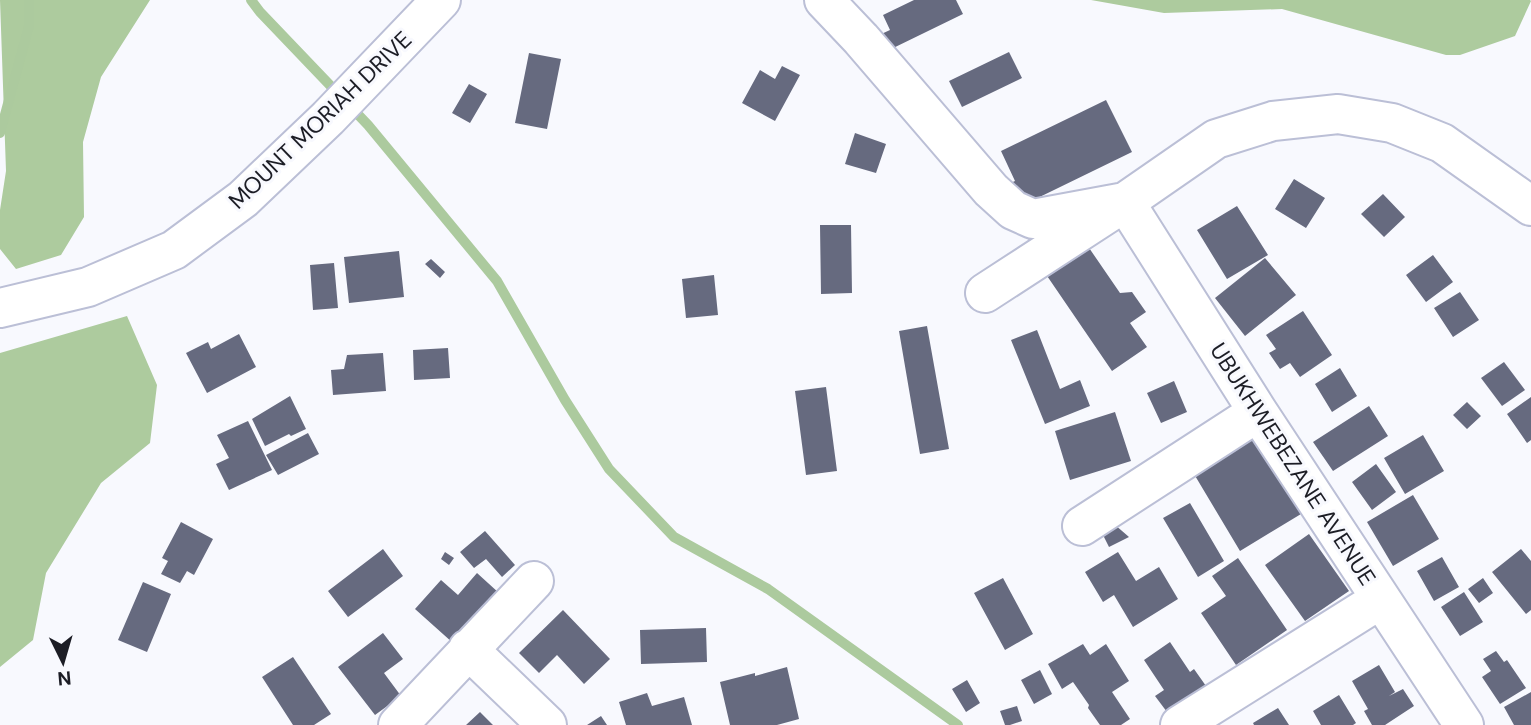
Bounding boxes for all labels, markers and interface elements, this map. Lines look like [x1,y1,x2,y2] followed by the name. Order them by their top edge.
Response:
[222,25,418,215] street label: MOUNT MORIAH DRIVE
[1203,337,1383,591] street label: UBUKHWEBEZANE AVENUE
[28,627,98,697] north arrow
[56,665,72,691] text: N

